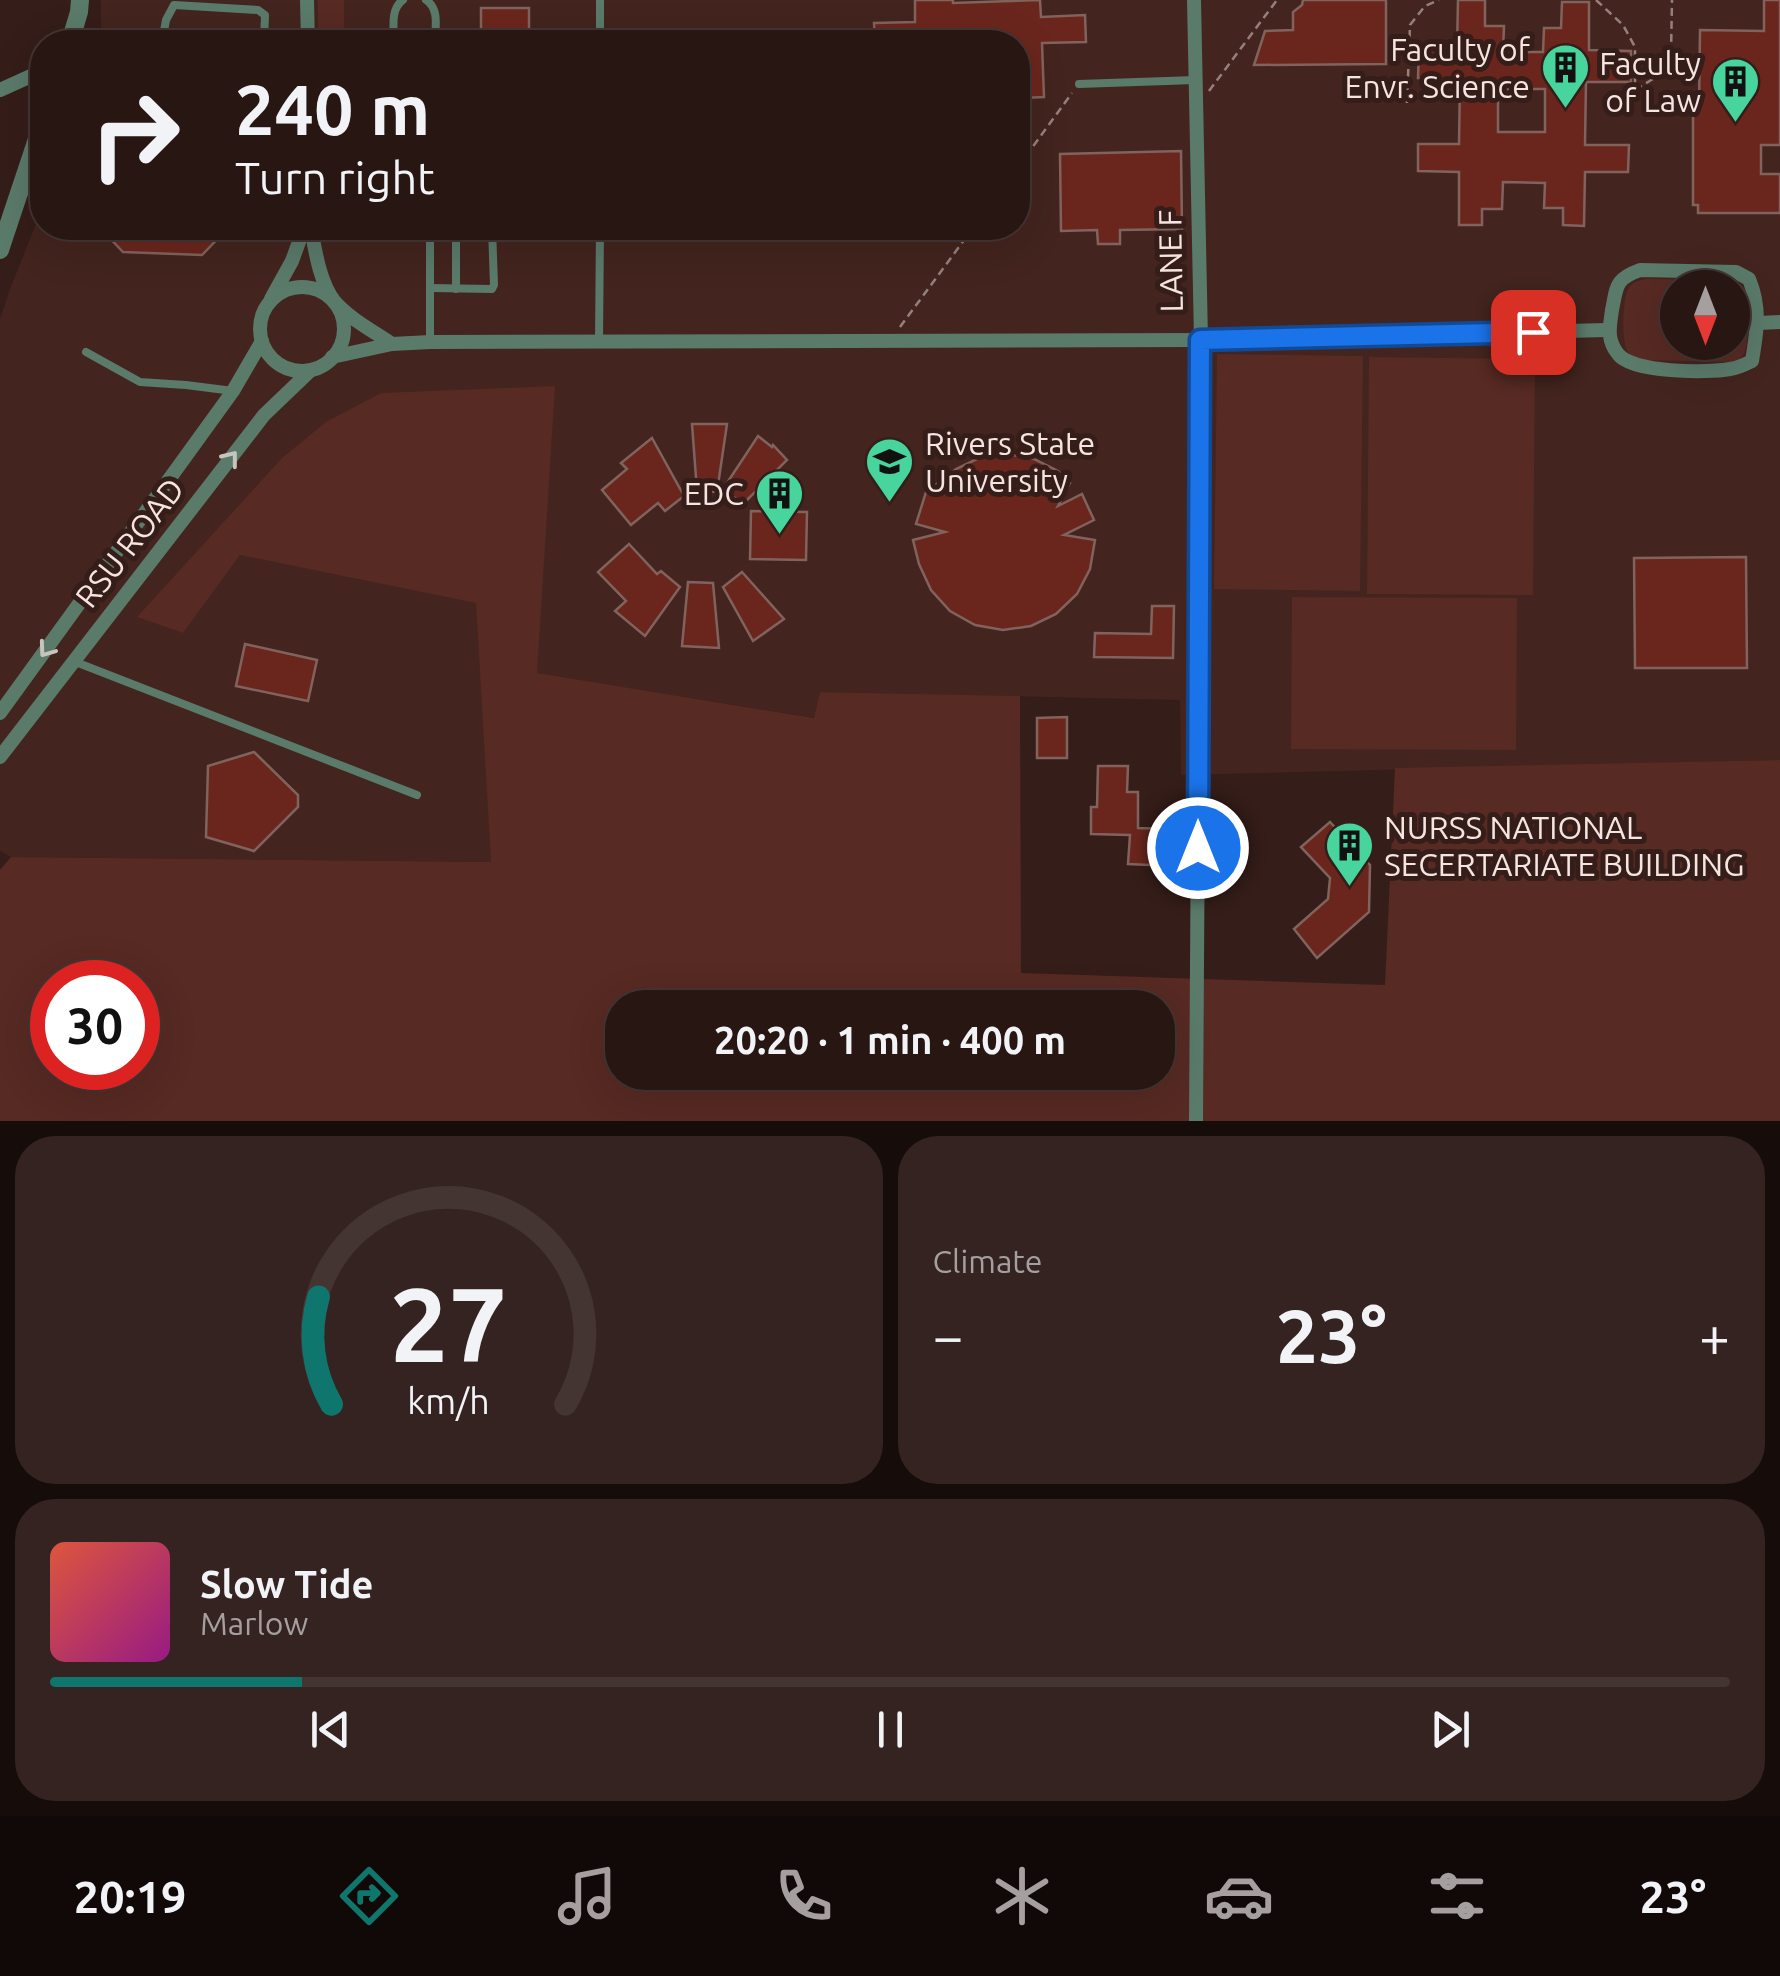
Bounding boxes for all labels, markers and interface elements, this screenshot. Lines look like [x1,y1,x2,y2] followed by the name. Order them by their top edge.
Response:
[1345,31,1531,104] place label: Faculty of Envr. Science
[1539,42,1591,110] building icon: Faculty of Envr. Science
[1599,45,1701,118] place label: Faculty of Law
[1710,56,1762,124] building icon: Faculty of Law
[70,70,200,200] icon: right
[235,70,430,148] text: 240 m
[235,152,435,203] text: Turn right
[1151,209,1189,313] street label: LANE F
[1660,270,1750,360] north arrow
[1660,270,1750,360] map controls
[1491,290,1576,375] pin
[1506,305,1561,360] icon: arrive
[925,425,1095,498] place label: Rivers State University
[864,436,916,504] school or university icon: Rivers State University
[219,451,236,469] one-way arrow
[753,468,805,536] building icon: EDC
[68,471,191,614] street label: RSU ROAD
[684,475,744,511] place label: EDC
[40,639,59,658] one-way arrow
[1146,796,1250,900] position arrow
[1384,809,1744,882] place label: NURSS NATIONAL SECERTARIATE BUILDING
[1323,820,1375,888] building icon: NURSS NATIONAL SECERTARIATE BUILDING
[30,960,160,1090] speed limit sign: 30
[714,1019,1066,1061] text: 20:20 · 1 min · 400 m
[933,1243,1043,1279] text: Climate
[390,1265,507,1382] text: 27
[1276,1293,1387,1377] text: 23°
[933,1305,964,1366] text: −
[1699,1305,1730,1366] text: +
[407,1381,490,1421] text: km/h
[200,1563,373,1605] text: Slow Tide
[200,1605,308,1641] text: Marlow
[303,1702,358,1757] icon: previous
[863,1702,918,1757] icon: pause
[1423,1702,1478,1757] icon: next
[334,1861,404,1931] icon: directions
[552,1861,622,1931] icon: music
[769,1861,839,1931] icon: phone
[987,1861,1057,1931] icon: climate
[1204,1861,1274,1931] icon: car
[1422,1861,1492,1931] icon: filters
[74,1871,186,1922] text: 20:19
[1640,1871,1706,1922] text: 23°

